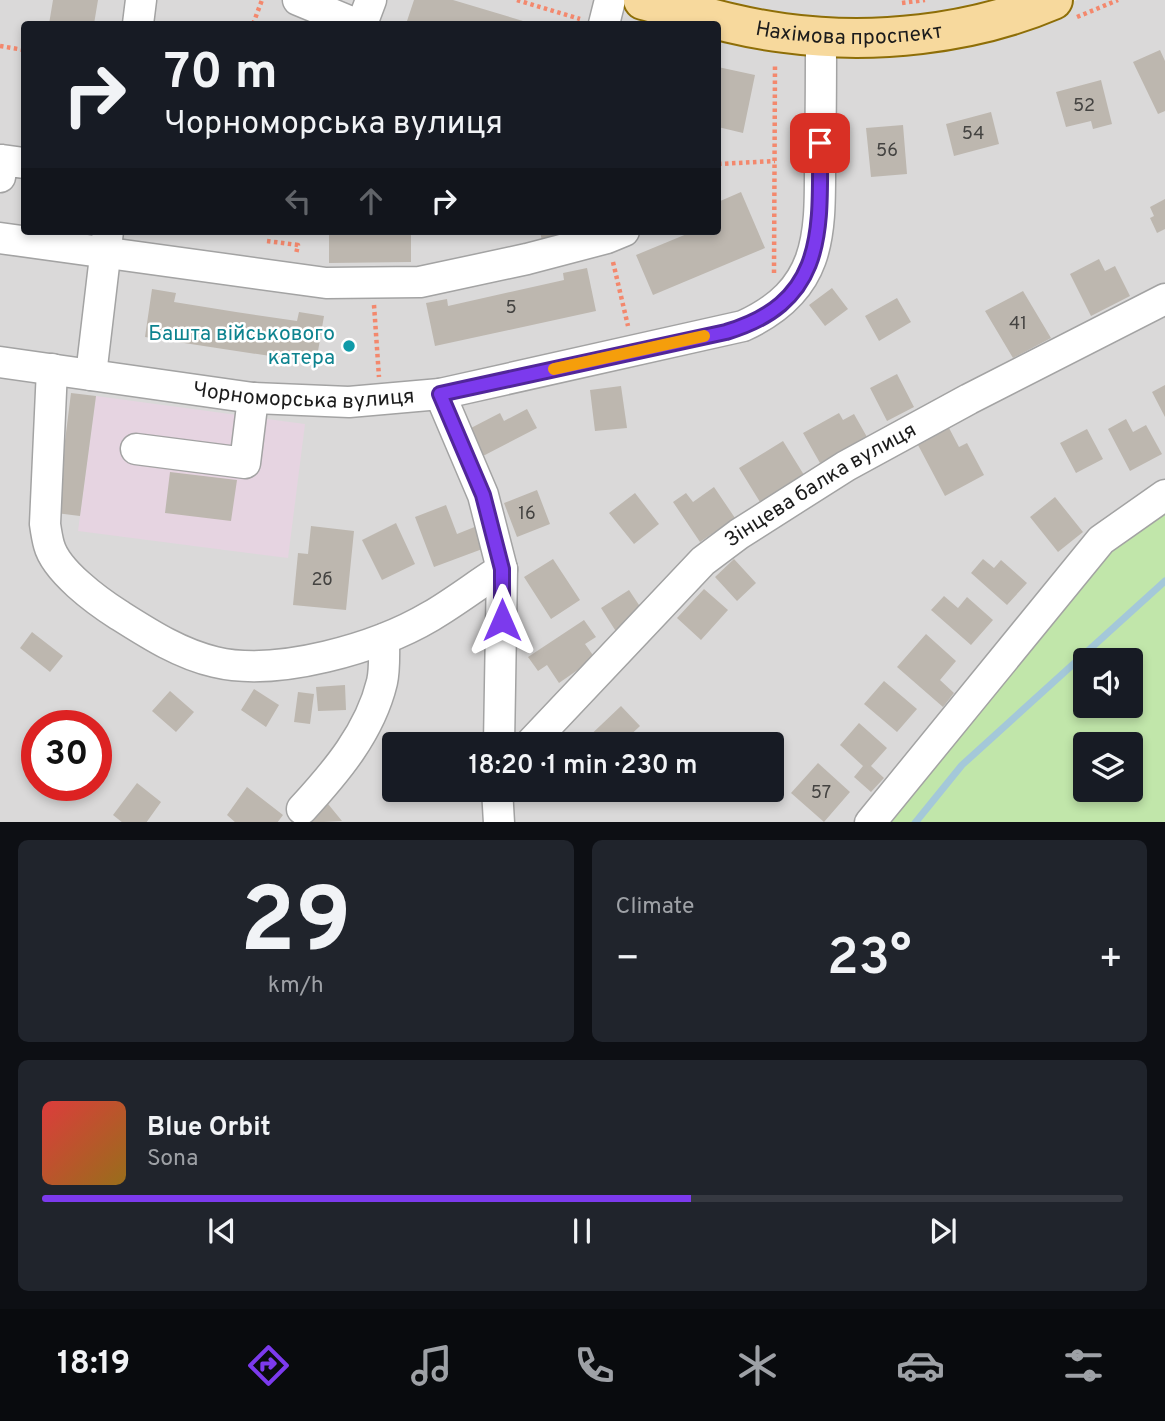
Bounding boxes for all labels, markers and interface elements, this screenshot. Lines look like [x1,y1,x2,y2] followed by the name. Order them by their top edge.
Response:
[753,15,944,51] street label: Нахімова проспект
[164,44,278,106] text: 70 m
[49,49,140,140] icon: right
[1073,95,1095,118] house number: 52
[164,105,503,145] text: Чорноморська вулиця
[790,113,850,173] pin
[962,123,984,146] house number: 54
[801,124,839,162] icon: arrive
[876,140,898,163] house number: 56
[279,182,317,220] icon: left
[352,182,390,220] icon: ahead
[425,182,463,220] icon: right
[505,297,517,320] house number: 5
[1009,313,1027,336] house number: 41
[148,321,335,372] place label: Башта військового катера
[341,338,357,354] marker: Башта військового катера
[191,376,416,416] street label: Чорноморська вулиця
[719,417,921,554] street label: Зінцева балка вулиця
[518,503,536,526] house number: 16
[311,569,333,592] house number: 2б
[465,583,539,657] position arrow
[1073,648,1143,802] map controls
[1073,648,1143,718] button: sound
[21,710,112,801] speed limit sign: 30
[1073,732,1143,802] button: layers
[468,750,698,783] text: 18:20 · 1 min · 230 m
[811,782,831,805] house number: 57
[240,869,352,984] text: 29
[616,893,694,922] text: Climate
[827,927,912,993] text: 23°
[616,936,640,985] text: −
[1098,936,1123,985] text: +
[268,972,324,1001] text: km/h
[147,1112,271,1145] text: Blue Orbit
[147,1145,198,1174] text: Sona
[203,1212,241,1250] icon: previous
[563,1212,601,1250] icon: pause
[924,1212,962,1250] icon: next
[244,1341,293,1390] icon: directions
[407,1341,456,1390] icon: music
[570,1341,619,1390] icon: phone
[733,1341,782,1390] icon: climate
[896,1341,945,1390] icon: car
[1059,1341,1108,1390] icon: filters
[57,1345,130,1385] text: 18:19

